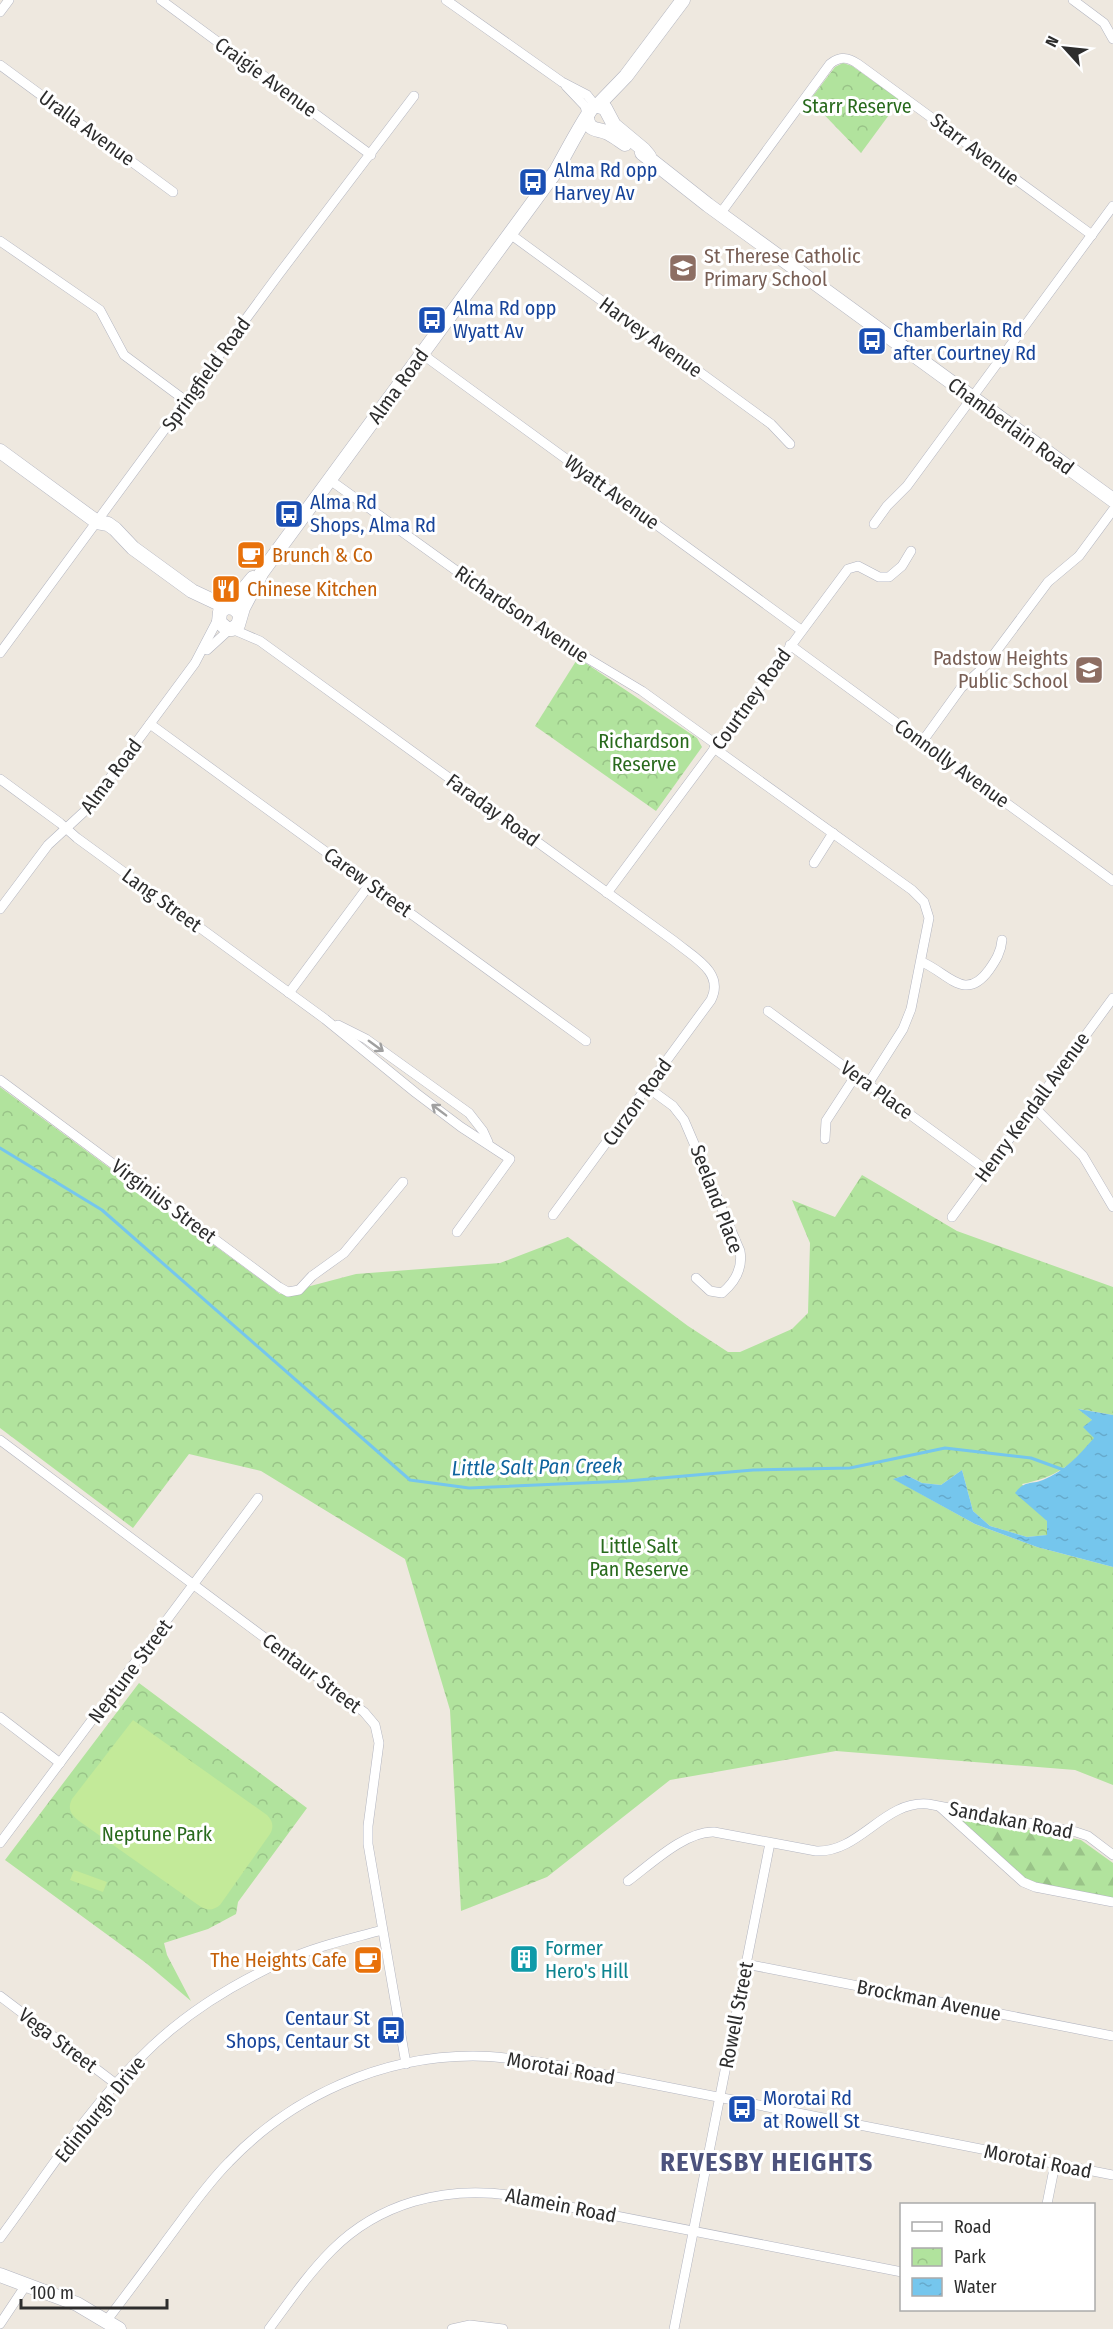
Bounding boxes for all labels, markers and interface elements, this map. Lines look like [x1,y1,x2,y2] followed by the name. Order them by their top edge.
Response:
[1035,18,1095,78] north arrow
[210,32,322,122] street label: Craigie Avenue
[1041,33,1063,50] text: N
[34,85,140,171] street label: Uralla Avenue
[802,94,912,118] park label: Starr Reserve
[926,108,1024,190] street label: Starr Avenue
[554,158,658,205] place label: Alma Rd opp Harvey Av
[517,166,549,198] bus stop icon: Alma Rd opp Harvey Av
[704,244,861,291] place label: St Therese Catholic Primary School
[667,252,699,284] school or university icon: St Therese Catholic Primary School
[595,292,707,382] street label: Harvey Avenue
[453,296,557,343] place label: Alma Rd opp Wyatt Av
[416,304,448,336] bus stop icon: Alma Rd opp Wyatt Av
[157,312,255,436] street label: Springfield Road
[893,318,1036,365] place label: Chamberlain Rd after Courtney Rd
[856,325,888,357] bus stop icon: Chamberlain Rd after Courtney Rd
[363,344,433,428] street label: Alma Road
[943,372,1079,480] street label: Chamberlain Road
[560,450,664,534] street label: Wyatt Avenue
[310,490,436,537] place label: Alma Rd Shops, Alma Rd
[273,498,305,530] bus stop icon: Alma Rd Shops, Alma Rd
[235,539,267,571] cafe icon: Brunch & Co
[272,543,373,567] place label: Brunch & Co
[450,560,594,668] street label: Richardson Avenue
[210,573,242,605] restaurant icon: Chinese Kitchen
[247,577,377,601] place label: Chinese Kitchen
[706,644,796,754] street label: Courtney Road
[933,646,1068,693] place label: Padstow Heights Public School
[1073,654,1105,686] school or university icon: Padstow Heights Public School
[890,713,1014,813] street label: Connolly Avenue
[598,729,690,776] park label: Richardson Reserve
[75,734,147,818] street label: Alma Road
[442,768,544,852] street label: Faraday Road
[319,842,417,922] street label: Carew Street
[118,863,207,937] street label: Lang Street
[970,1027,1094,1187] street label: Henry Kendall Avenue
[368,1040,384,1052] one-way arrow
[597,1054,677,1150] street label: Curzon Road
[836,1056,918,1124] street label: Vera Place
[432,1104,448,1117] one-way arrow
[685,1142,749,1256] street label: Seeland Place
[107,1154,221,1248] street label: Virginius Street
[452,1453,622,1481] water label: Little Salt Pan Creek
[589,1534,689,1581] park label: Little Salt Pan Reserve
[83,1614,177,1728] street label: Neptune Street
[258,1628,367,1718] street label: Centaur Street
[947,1796,1075,1844] street label: Sandakan Road
[102,1822,213,1846] park label: Neptune Park
[545,1936,629,1983] place label: Former Hero's Hill
[508,1943,540,1975] building icon: Former Hero's Hill
[352,1944,384,1976] cafe icon: The Heights Cafe
[210,1948,347,1972] place label: The Heights Cafe
[714,1959,758,2071] street label: Rowell Street
[855,1974,1003,2026] street label: Brockman Avenue
[14,2003,102,2078] street label: Vega Street
[226,2006,370,2053] place label: Centaur St Shops, Centaur St
[375,2014,407,2046] bus stop icon: Centaur St Shops, Centaur St
[505,2047,617,2089] street label: Morotai Road
[50,2051,150,2167] street label: Edinburgh Drive
[763,2086,860,2133] place label: Morotai Rd at Rowell St
[726,2093,758,2125] bus stop icon: Morotai Rd at Rowell St
[982,2139,1094,2183] street label: Morotai Road
[660,2147,874,2178] district label: REVESBY HEIGHTS
[503,2182,619,2228] street label: Alamein Road
[900,2203,1095,2311] legend
[954,2216,991,2238] text: Road
[954,2246,987,2268] text: Park
[21,2272,166,2310] scale bar
[954,2276,997,2298] text: Water
[30,2282,74,2304] text: 100 m

